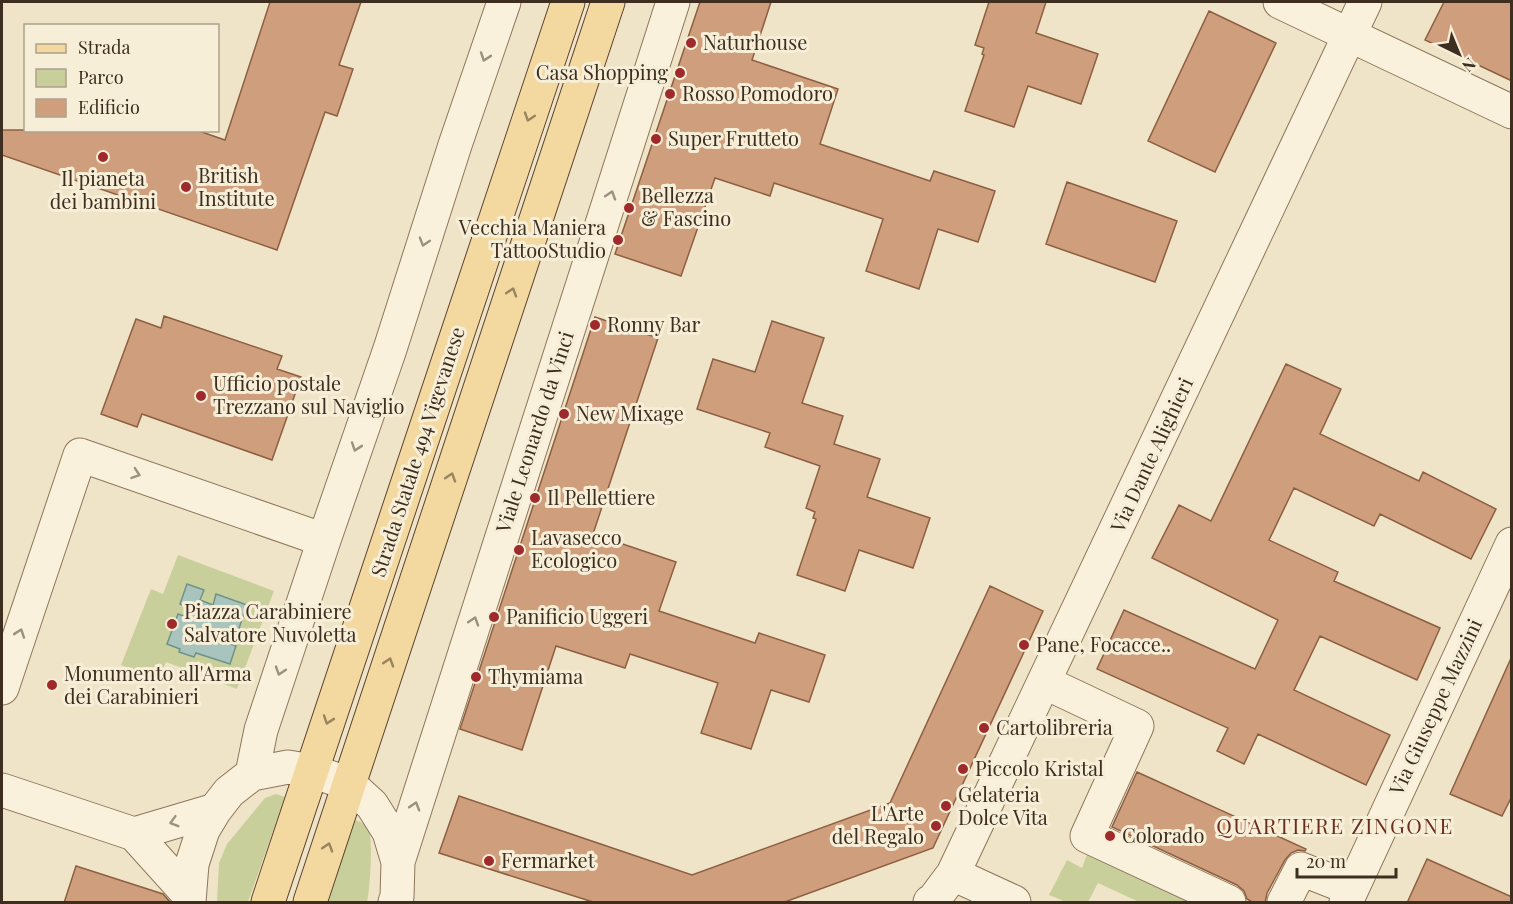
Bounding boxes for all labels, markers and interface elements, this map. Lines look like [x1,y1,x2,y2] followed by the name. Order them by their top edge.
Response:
[24,24,219,132] legend
[1429,24,1489,84] north arrow
[703,28,807,55] place label: Naturhouse
[78,35,131,59] text: Strada
[684,36,698,50] marker: Naturhouse
[480,51,492,62] one-way arrow
[1458,54,1481,77] text: N
[536,58,668,85] place label: Casa Shopping
[78,65,124,89] text: Parco
[673,66,687,80] marker: Casa Shopping
[682,79,833,106] place label: Rosso Pomodoro
[663,87,677,101] marker: Rosso Pomodoro
[78,95,140,119] text: Edificio
[524,111,537,122] one-way arrow
[668,124,799,151] place label: Super Frutteto
[649,132,663,146] marker: Super Frutteto
[96,150,110,164] marker: Il pianeta dei bambini
[198,161,275,211] place label: British Institute
[50,164,156,214] place label: Il pianeta dei bambini
[179,180,193,194] marker: British Institute
[641,181,731,231] place label: Bellezza & Fascino
[604,190,616,201] one-way arrow
[622,201,636,215] marker: Bellezza & Fascino
[458,213,606,263] place label: Vecchia Maniera TattooStudio
[611,233,625,247] marker: Vecchia Maniera TattooStudio
[419,236,431,247] one-way arrow
[504,287,517,298] one-way arrow
[607,310,701,337] place label: Ronny Bar
[588,318,602,332] marker: Ronny Bar
[363,323,470,580] street label: Strada Statale 494 Vigevanese
[488,327,579,537] street label: Viale Leonardo da Vinci
[213,369,405,419] place label: Ufficio postale Trezzano sul Naviglio
[1103,373,1198,537] street label: Via Dante Alighieri
[194,389,208,403] marker: Ufficio postale Trezzano sul Naviglio
[576,399,684,426] place label: New Mixage
[557,407,571,421] marker: New Mixage
[351,441,364,452] one-way arrow
[130,466,141,479] one-way arrow
[443,472,456,483] one-way arrow
[547,483,655,510] place label: Il Pellettiere
[528,491,542,505] marker: Il Pellettiere
[531,523,622,573] place label: Lavasecco Ecologico
[512,543,526,557] marker: Lavasecco Ecologico
[184,597,357,647] place label: Piazza Carabiniere Salvatore Nuvoletta
[506,602,648,629] place label: Panificio Uggeri
[487,610,501,624] marker: Panificio Uggeri
[1382,614,1487,800] street label: Via Giuseppe Mazzini
[467,616,479,627] one-way arrow
[165,617,179,631] marker: Piazza Carabiniere Salvatore Nuvoletta
[13,628,26,639] one-way arrow
[1036,630,1171,657] place label: Pane, Focacce..
[1017,638,1031,652] marker: Pane, Focacce..
[382,657,395,668] one-way arrow
[64,659,252,709] place label: Monumento all'Arma dei Carabinieri
[488,662,583,689] place label: Thymiama
[275,666,288,676] one-way arrow
[469,670,483,684] marker: Thymiama
[45,678,59,692] marker: Monumento all'Arma dei Carabinieri
[996,713,1113,740] place label: Cartolibreria
[323,714,336,725] one-way arrow
[977,721,991,735] marker: Cartolibreria
[975,754,1104,781] place label: Piccolo Kristal
[956,762,970,776] marker: Piccolo Kristal
[958,780,1048,830] place label: Gelateria Dolce Vita
[832,799,924,849] place label: L'Arte del Regalo
[939,799,953,813] marker: Gelateria Dolce Vita
[408,801,420,812] one-way arrow
[1216,811,1454,839] district label: QUARTIERE ZINGONE
[169,815,180,827] one-way arrow
[929,819,943,833] marker: L'Arte del Regalo
[1122,821,1204,848] place label: Colorado
[1103,829,1117,843] marker: Colorado
[1297,841,1396,879] scale bar
[320,842,333,853] one-way arrow
[501,846,596,873] place label: Fermarket
[1306,849,1346,873] text: 20 m
[482,854,496,868] marker: Fermarket

